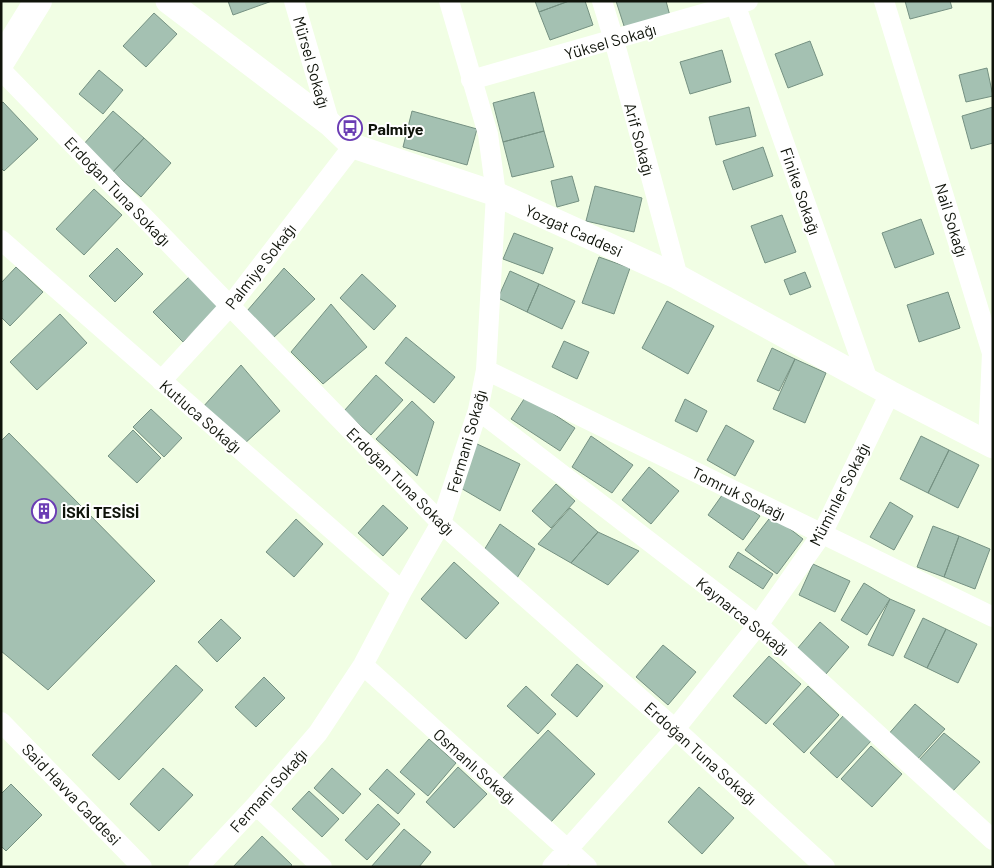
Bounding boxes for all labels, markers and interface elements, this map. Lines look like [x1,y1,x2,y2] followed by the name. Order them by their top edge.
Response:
[290,14,334,110] street label: Mürsel Sokağı
[562,19,658,63] street label: Yüksel Sokağı
[621,101,659,177] street label: Arif Sokağı
[337,115,363,141] bus stop icon: Palmiye
[368,119,424,138] place label: Palmiye
[61,132,175,250] street label: Erdoğan Tuna Sokağı
[777,145,825,237] street label: Finike Sokağı
[932,181,972,259] street label: Nail Sokağı
[522,200,626,260] street label: Yozgat Caddesi
[221,219,299,313] street label: Palmiye Sokağı
[156,375,246,457] street label: Kutluca Sokağı
[442,387,490,495] street label: Fermani Sokağı
[343,423,459,539] street label: Erdoğan Tuna Sokağı
[805,439,873,549] street label: Müminler Sokağı
[689,462,789,524] street label: Tomruk Sokağı
[31,498,57,524] building icon: İSKİ TESİSİ
[62,502,139,521] place label: İSKİ TESİSİ
[693,573,793,659] street label: Kaynarca Sokağı
[641,698,761,808] street label: Erdoğan Tuna Sokağı
[430,724,520,808] street label: Osmanlı Sokağı
[19,739,125,849] street label: Said Havva Caddesi
[225,744,311,836] street label: Fermani Sokağı

